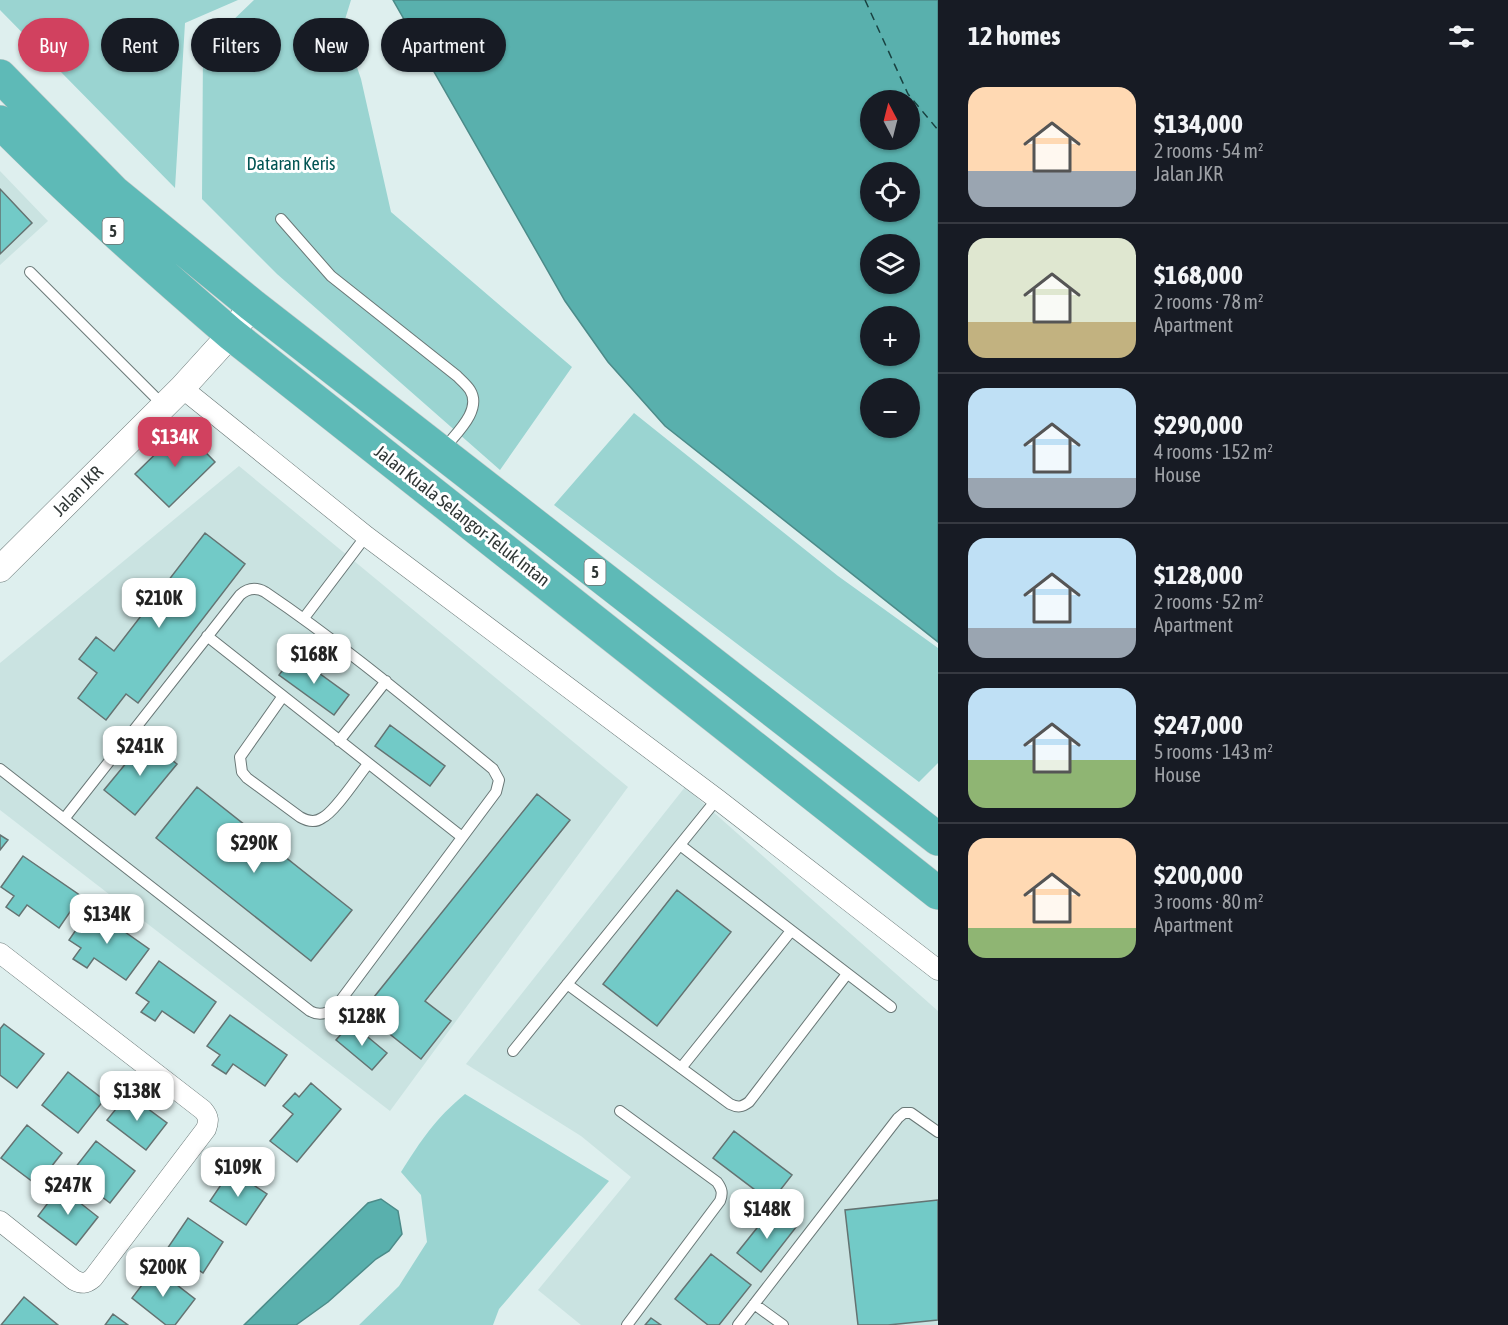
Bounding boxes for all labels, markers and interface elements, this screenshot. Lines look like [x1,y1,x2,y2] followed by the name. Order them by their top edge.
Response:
[18,18,89,72] chip: Buy
[101,18,179,72] chip: Rent
[191,18,281,72] chip: Filters
[293,18,369,72] chip: New
[381,18,506,72] chip: Apartment
[1445,20,1478,53] icon: filters
[968,21,1061,51] text: 12 homes
[860,90,920,150] north arrow
[860,90,920,438] map controls
[1154,109,1243,139] text: $134,000
[1016,111,1088,183] icon: home
[1154,139,1264,162] text: 2 rooms · 54 m²
[247,153,335,174] park label: Dataran Keris
[860,162,920,222] button: locate
[1154,162,1223,185] text: Jalan JKR
[102,218,124,244] road number: 5
[860,234,920,294] button: layers
[1154,260,1243,290] text: $168,000
[1016,262,1088,334] icon: home
[1154,290,1264,313] text: 2 rooms · 78 m²
[860,306,920,366] button: +
[1154,313,1233,336] text: Apartment
[860,378,920,438] button: −
[1154,410,1243,440] text: $290,000
[1016,412,1088,484] icon: home
[133,417,217,468] pin: $134K
[152,425,198,448] text: $134K
[1154,440,1273,463] text: 4 rooms · 152 m²
[371,441,554,591] street label: Jalan Kuala Selangor-Teluk Intan
[48,461,107,520] street label: Jalan JKR
[1154,463,1201,486] text: House
[584,559,606,585] road number: 5
[1154,560,1243,590] text: $128,000
[1016,562,1088,634] icon: home
[117,578,201,629] pin: $210K
[136,586,182,609] text: $210K
[1154,590,1264,613] text: 2 rooms · 52 m²
[1154,613,1233,636] text: Apartment
[272,634,356,685] pin: $168K
[291,642,337,665] text: $168K
[1154,710,1243,740] text: $247,000
[1016,712,1088,784] icon: home
[98,726,182,777] pin: $241K
[117,734,163,757] text: $241K
[1154,740,1273,763] text: 5 rooms · 143 m²
[1154,763,1201,786] text: House
[212,823,296,874] pin: $290K
[231,831,277,854] text: $290K
[1154,860,1243,890] text: $200,000
[1016,862,1088,934] icon: home
[1154,890,1264,913] text: 3 rooms · 80 m²
[65,894,149,945] pin: $134K
[84,902,130,925] text: $134K
[1154,913,1233,936] text: Apartment
[320,996,404,1047] pin: $128K
[339,1004,385,1027] text: $128K
[95,1071,179,1122] pin: $138K
[114,1079,160,1102] text: $138K
[196,1147,280,1198] pin: $109K
[215,1155,261,1178] text: $109K
[26,1165,110,1216] pin: $247K
[45,1173,91,1196] text: $247K
[725,1189,809,1240] pin: $148K
[744,1197,790,1220] text: $148K
[121,1247,205,1298] pin: $200K
[140,1255,186,1278] text: $200K

